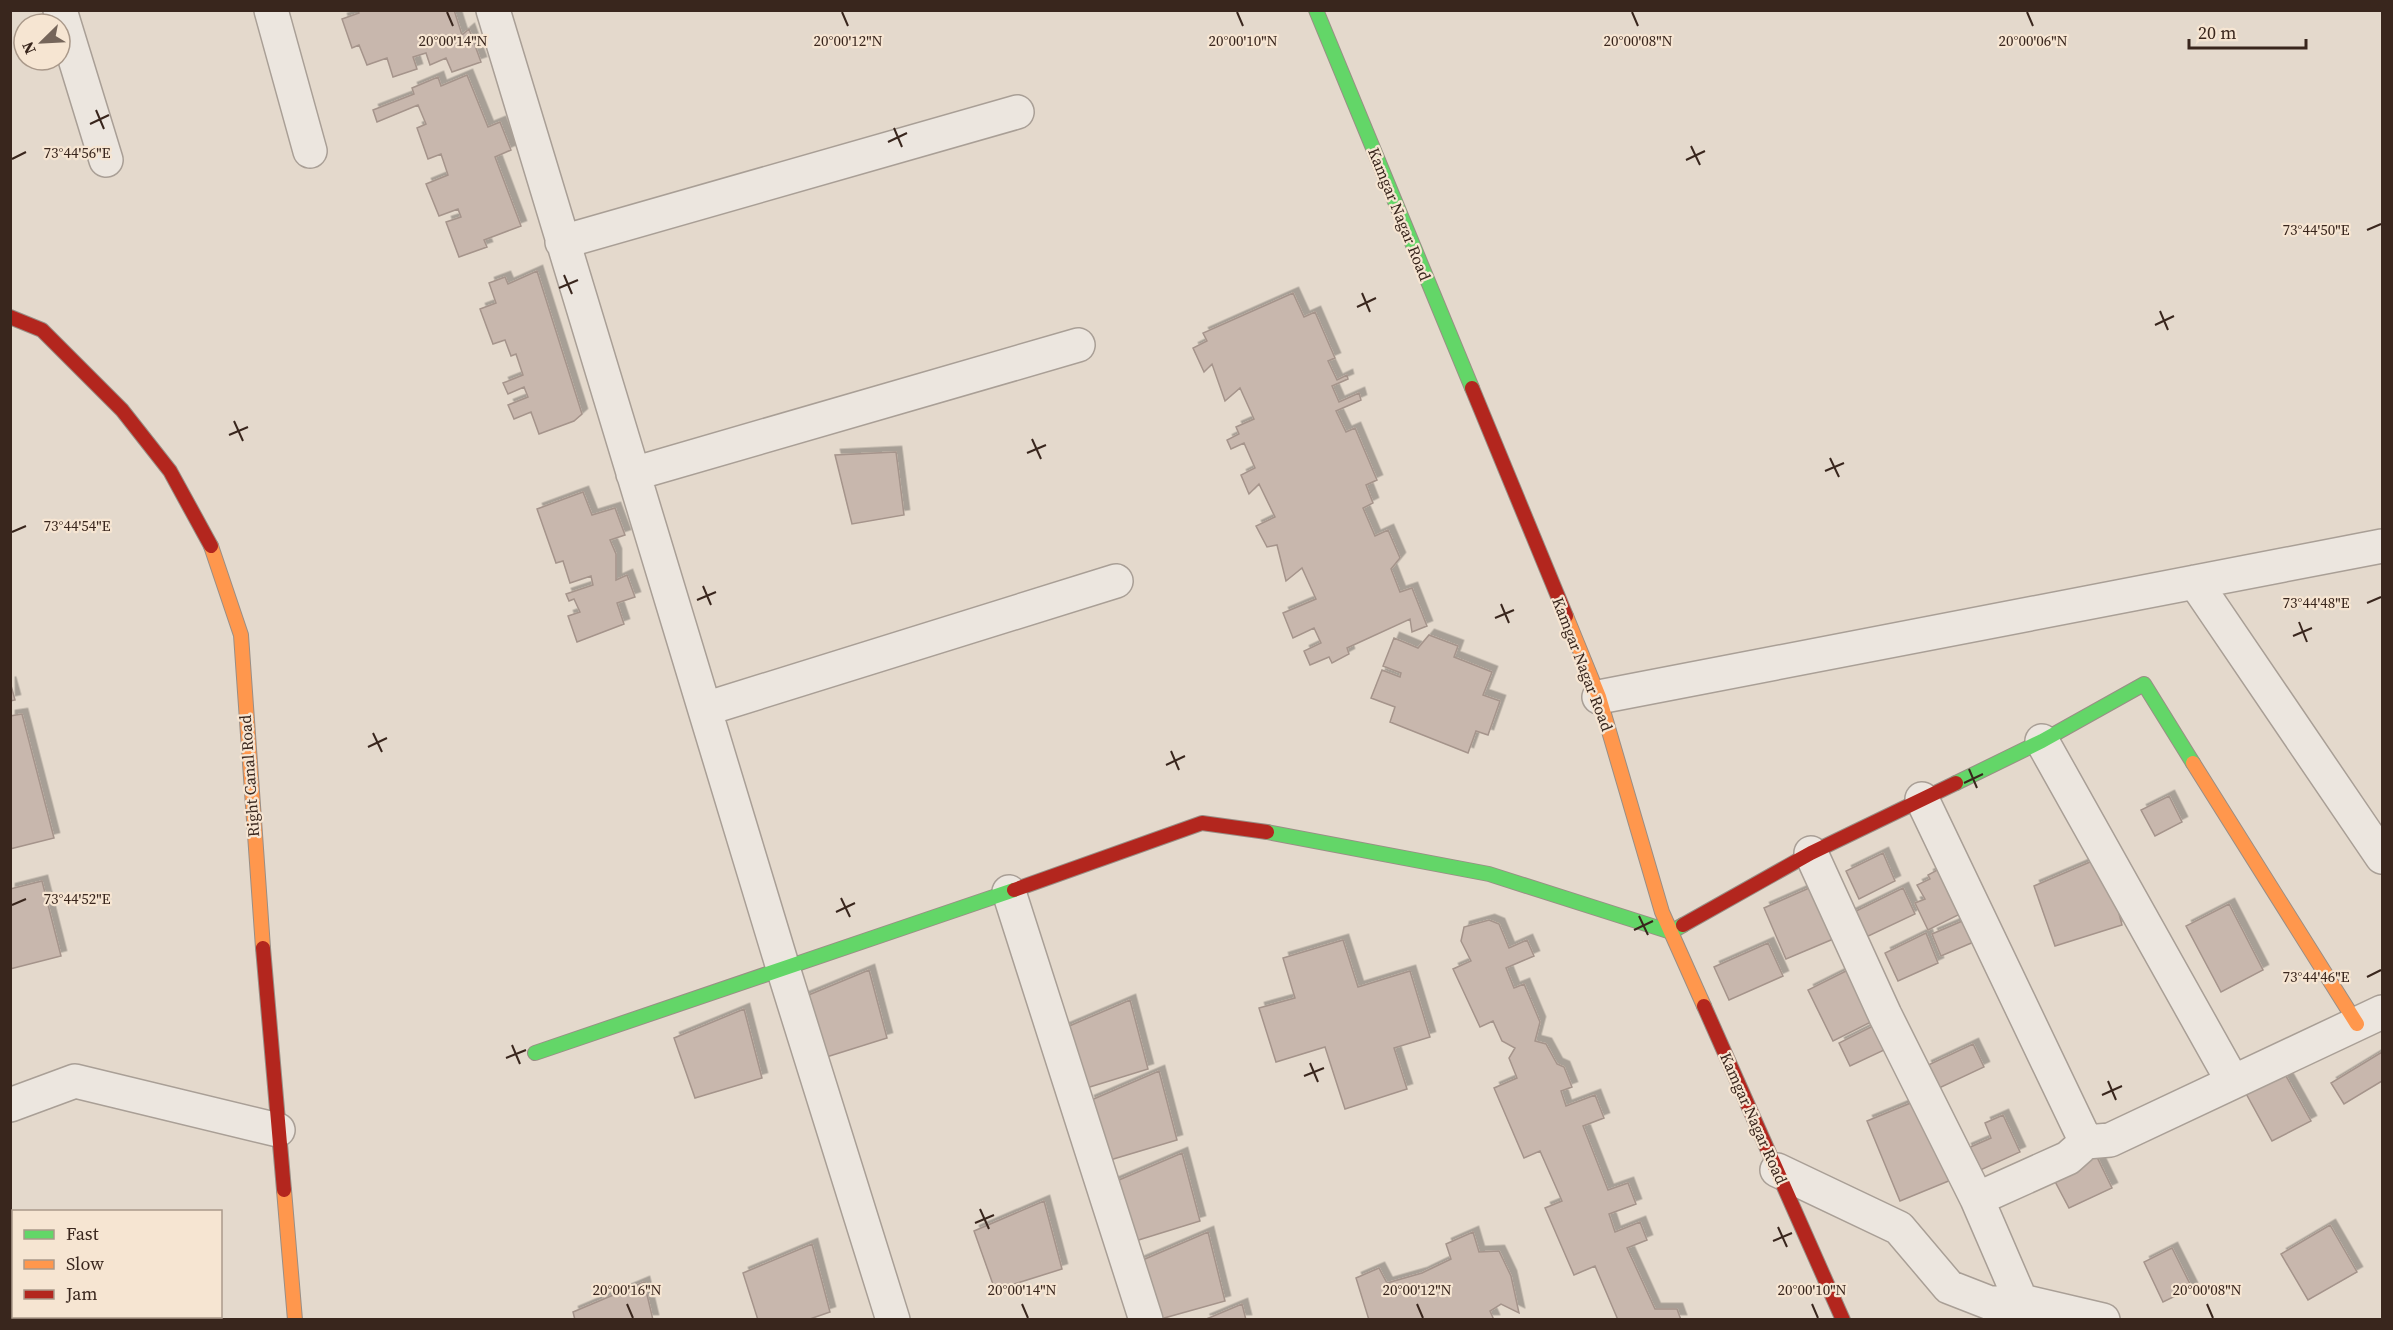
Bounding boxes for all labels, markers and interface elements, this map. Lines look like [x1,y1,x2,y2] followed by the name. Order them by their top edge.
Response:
[12,12,72,72] north arrow
[2189,12,2306,50] scale bar
[2198,20,2236,45] text: 20 m
[418,30,488,51] text: 20°00'14"N
[813,30,883,51] text: 20°00'12"N
[1208,30,1278,51] text: 20°00'10"N
[1603,30,1673,51] text: 20°00'08"N
[1998,30,2068,51] text: 20°00'06"N
[16,38,41,58] text: N
[43,142,111,163] text: 73°44'56"E
[1363,144,1437,284] street label: Kamgar Nagar Road
[2282,219,2350,240] text: 73°44'50"E
[43,515,111,536] text: 73°44'54"E
[2282,592,2350,613] text: 73°44'48"E
[1547,594,1619,734] street label: Kamgar Nagar Road
[234,714,264,838] street label: Right Canal Road
[43,888,111,909] text: 73°44'52"E
[2282,966,2350,987] text: 73°44'46"E
[1715,1049,1793,1187] street label: Kamgar Nagar Road
[12,1210,222,1318] legend
[66,1221,99,1246] text: Fast
[66,1251,104,1276] text: Slow
[592,1279,662,1300] text: 20°00'16"N
[987,1279,1057,1300] text: 20°00'14"N
[1382,1279,1452,1300] text: 20°00'12"N
[1777,1279,1847,1300] text: 20°00'10"N
[2172,1279,2242,1300] text: 20°00'08"N
[65,1281,98,1306] text: Jam

